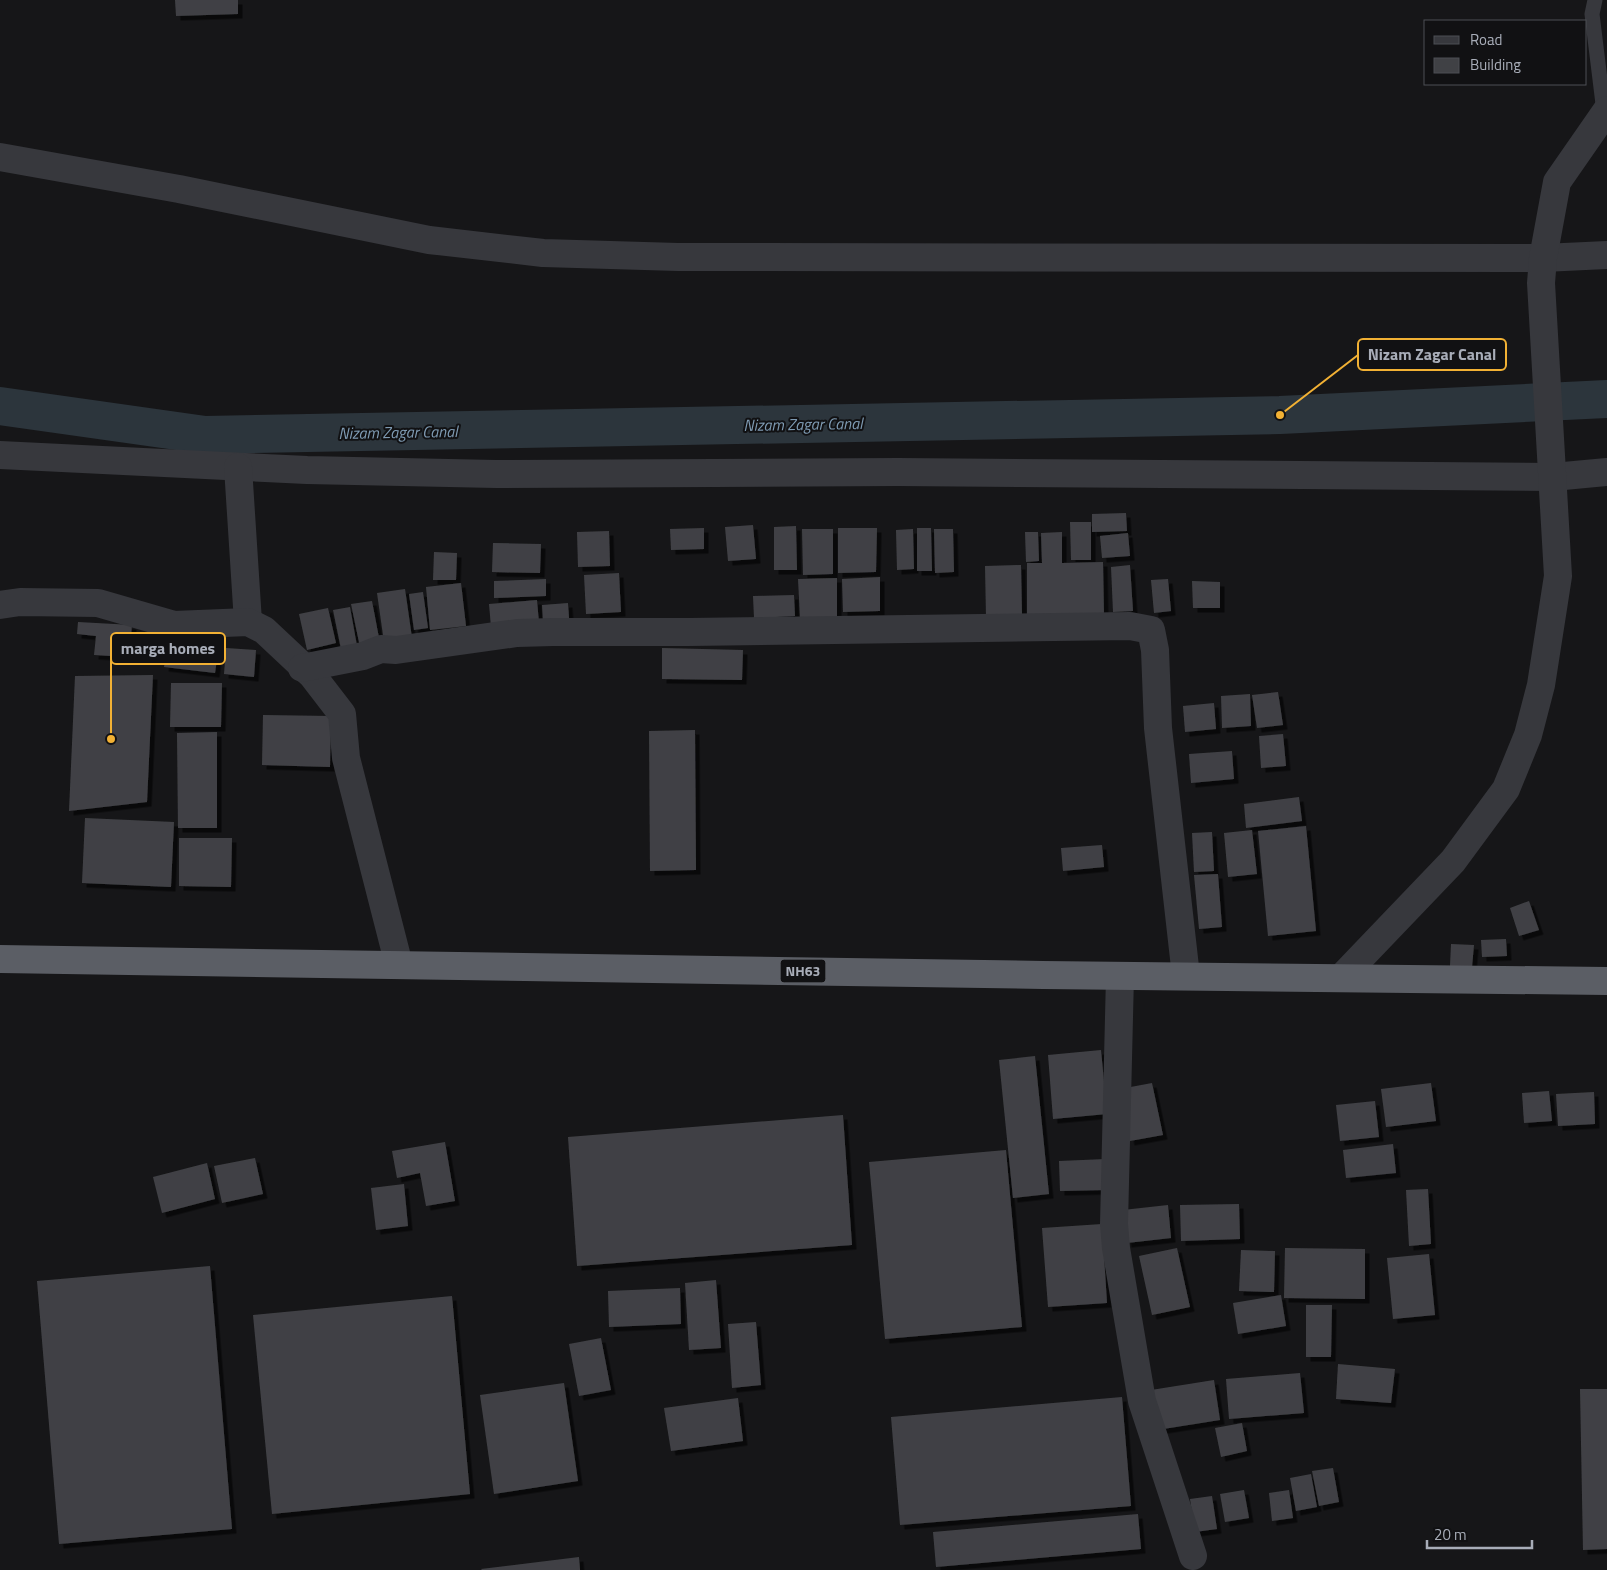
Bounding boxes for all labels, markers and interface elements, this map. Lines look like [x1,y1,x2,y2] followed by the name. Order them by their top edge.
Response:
[1424,20,1587,85] legend
[1470,28,1502,51] text: Road
[1470,53,1521,76] text: Building
[1358,339,1506,370] callout: Nizam Zagar Canal
[1368,342,1496,366] text: Nizam Zagar Canal
[743,411,864,437] water label: Nizam Zagar Canal
[338,419,459,445] water label: Nizam Zagar Canal
[111,633,225,664] callout: marga homes
[121,636,215,660] text: marga homes
[780,959,826,982] road number: NH63
[1427,1518,1532,1550] scale bar
[1434,1523,1467,1546] text: 20 m

